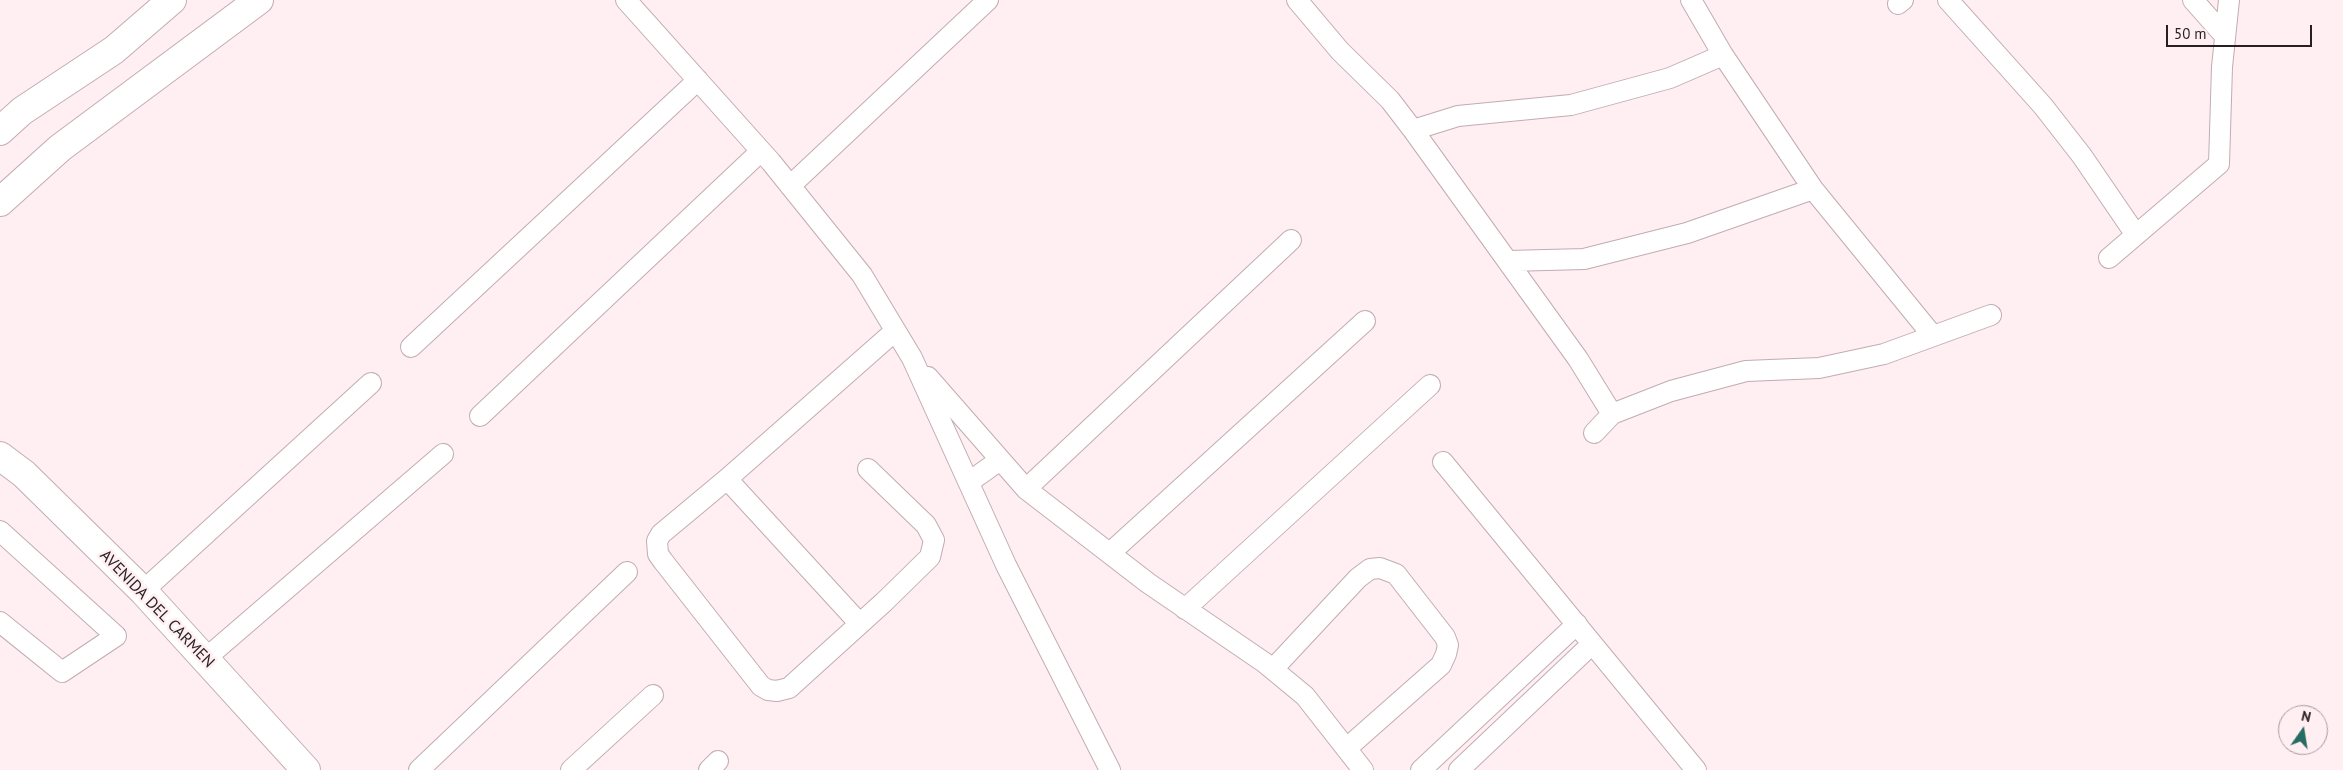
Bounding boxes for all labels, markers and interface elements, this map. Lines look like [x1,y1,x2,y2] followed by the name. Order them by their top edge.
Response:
[2168,15,2314,47] scale bar
[2174,24,2207,43] text: 50 m
[96,546,218,672] street label: AVENIDA DEL CARMEN
[2278,705,2328,755] north arrow
[2300,707,2313,726] text: N

